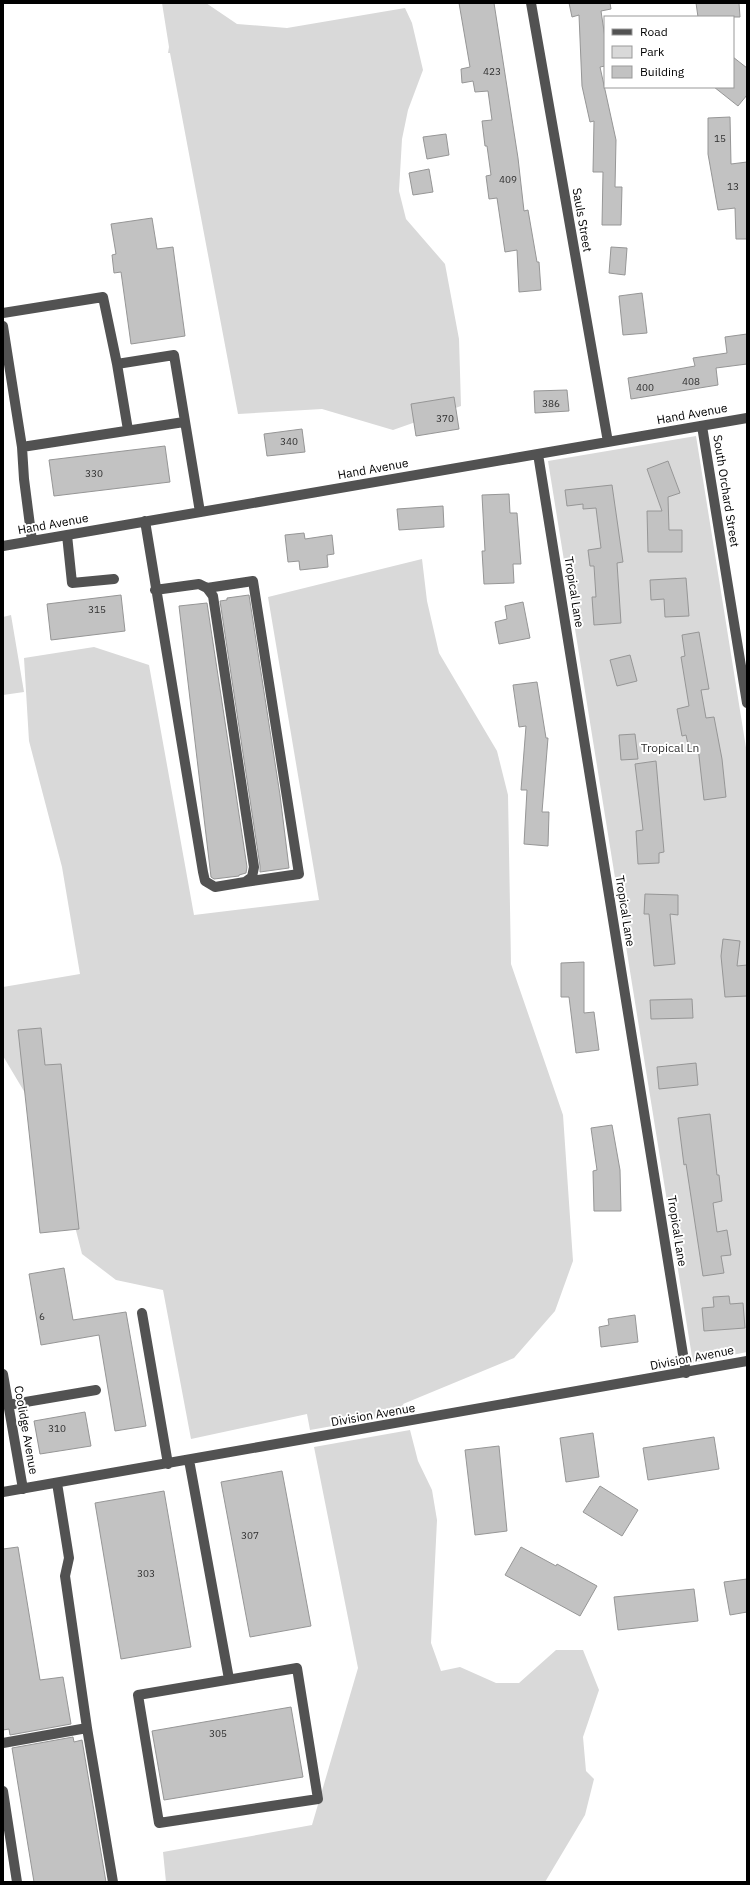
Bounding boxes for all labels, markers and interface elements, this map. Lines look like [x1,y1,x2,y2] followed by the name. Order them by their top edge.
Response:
[604,16,734,88] legend
[640,24,668,39] text: Road
[640,44,665,59] text: Park
[640,64,685,79] text: Building
[483,65,501,78] house number: 423
[714,132,726,145] house number: 15
[499,173,517,186] house number: 409
[727,180,739,193] house number: 13
[569,187,596,253] street label: Sauls Street
[682,375,700,388] house number: 408
[636,381,654,394] house number: 400
[542,397,560,410] house number: 386
[655,400,729,427] street label: Hand Avenue
[436,412,454,425] house number: 370
[710,434,743,548] street label: South Orchard Street
[280,435,298,448] house number: 340
[336,455,410,482] street label: Hand Avenue
[85,467,103,480] house number: 330
[16,510,90,537] street label: Hand Avenue
[561,555,588,629] street label: Tropical Lane
[88,603,106,616] house number: 315
[641,740,699,755] park label: Tropical Ln
[612,874,639,948] street label: Tropical Lane
[664,1194,691,1268] street label: Tropical Lane
[39,1310,45,1323] house number: 6
[649,1342,736,1373] street label: Division Avenue
[11,1384,42,1476] street label: Coolidge Avenue
[330,1400,417,1429] street label: Division Avenue
[48,1422,66,1435] house number: 310
[241,1529,259,1542] house number: 307
[137,1567,155,1580] house number: 303
[209,1727,227,1740] house number: 305

